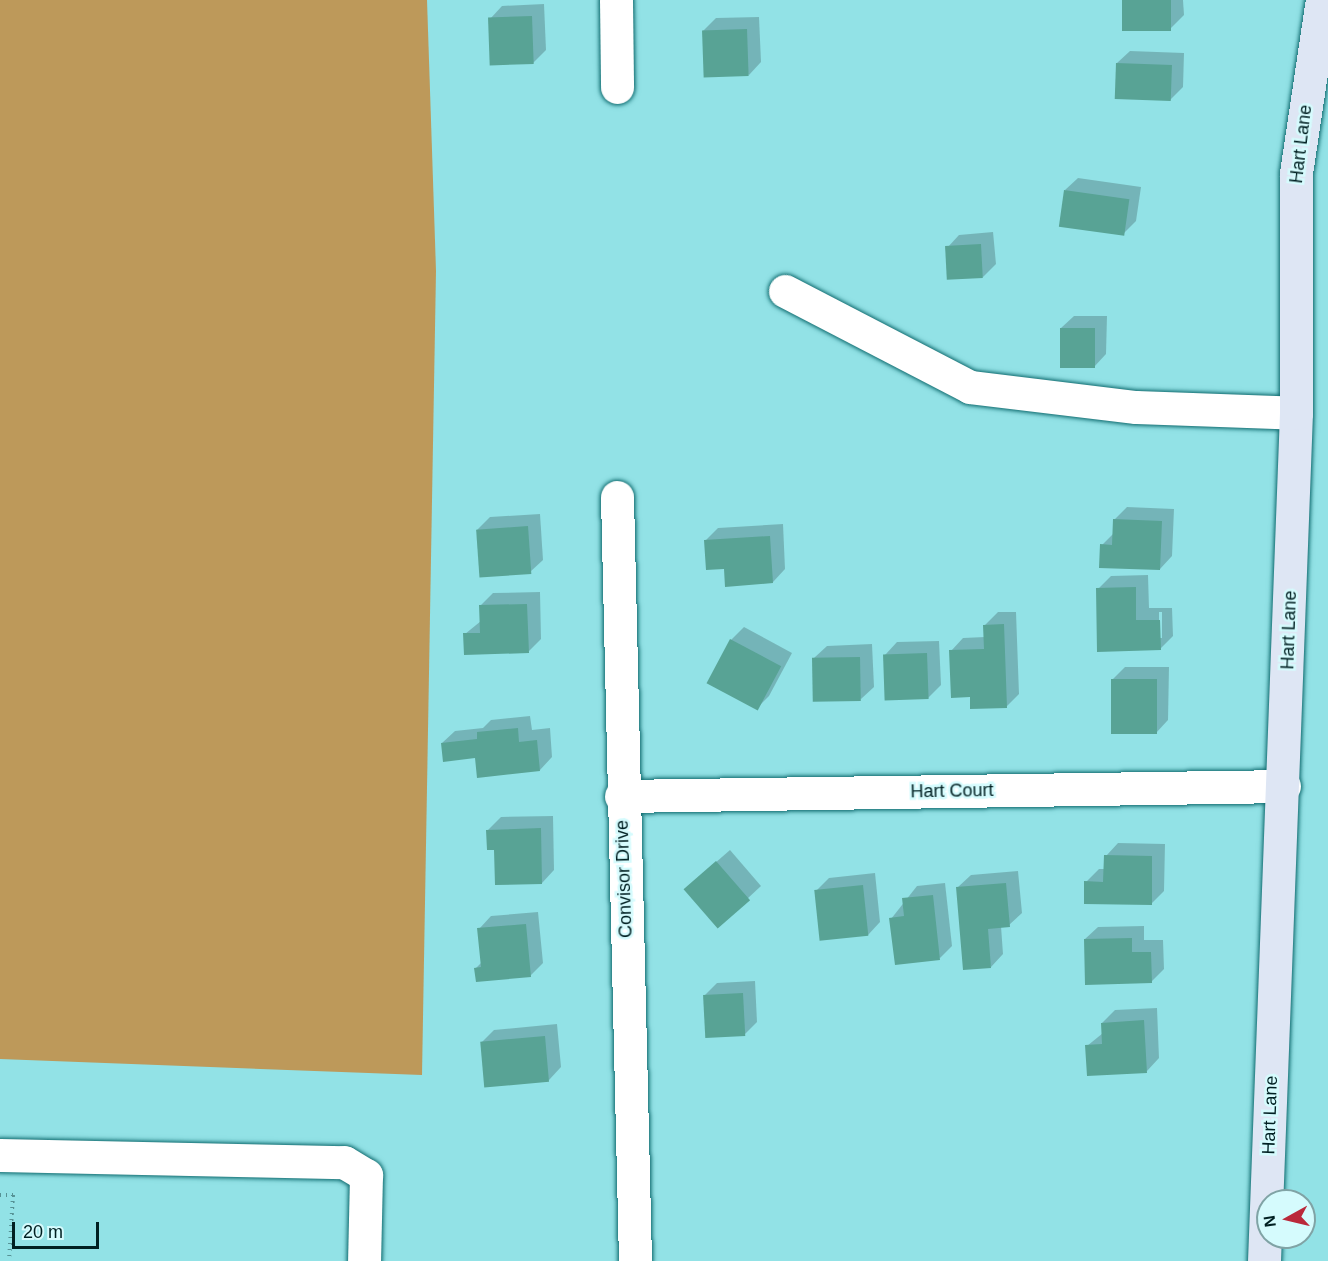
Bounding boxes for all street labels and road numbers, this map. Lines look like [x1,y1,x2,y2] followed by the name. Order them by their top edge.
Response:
[1285,103,1317,185] street label: Hart Lane
[1277,590,1301,670] street label: Hart Lane
[910,779,994,803] street label: Hart Court
[611,820,637,938] street label: Convisor Drive
[1258,1075,1282,1155] street label: Hart Lane

